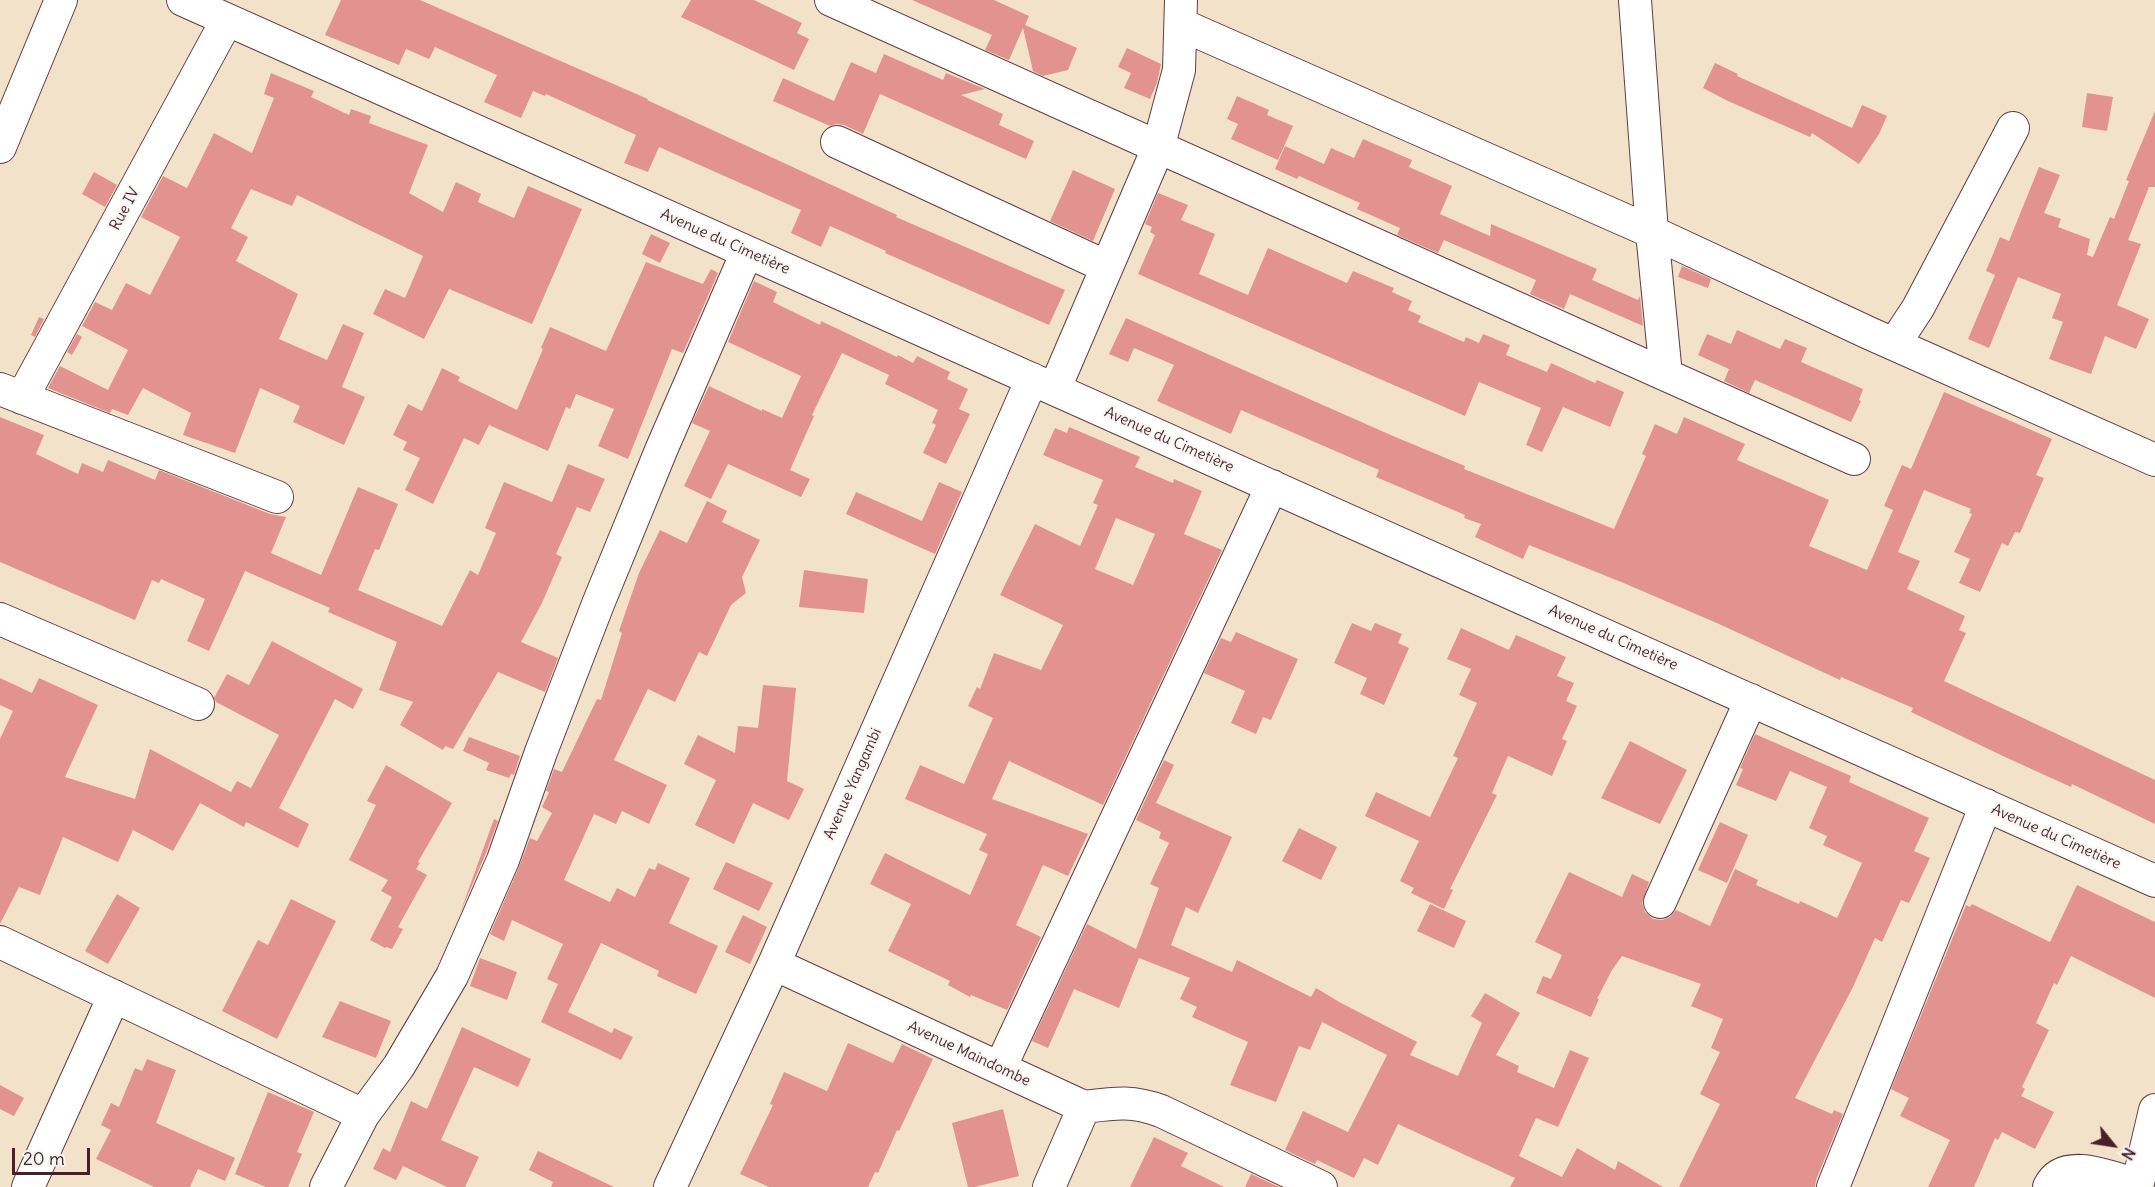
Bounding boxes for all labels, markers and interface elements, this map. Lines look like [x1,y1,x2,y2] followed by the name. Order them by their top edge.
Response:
[106,185,144,233] street label: Rue IV
[658,205,792,279] street label: Avenue du Cimetière
[1102,403,1236,477] street label: Avenue du Cimetière
[1546,601,1680,675] street label: Avenue du Cimetière
[820,725,886,843] street label: Avenue Yangambi
[1989,800,2123,874] street label: Avenue du Cimetière
[905,1018,1033,1090] street label: Avenue Maindombe
[2083,1115,2143,1175] north arrow
[15,1136,93,1174] scale bar
[2117,1144,2140,1164] text: N
[23,1147,65,1170] text: 20 m

